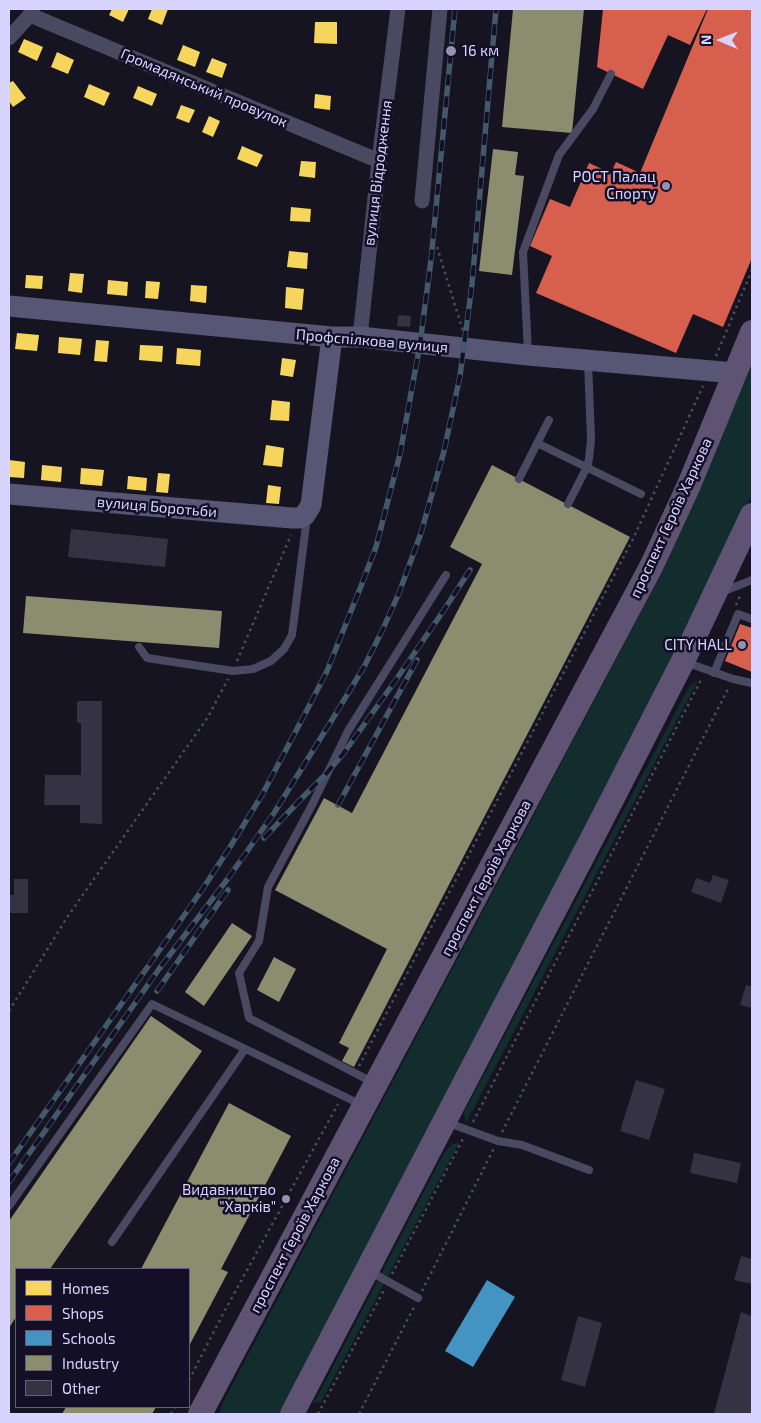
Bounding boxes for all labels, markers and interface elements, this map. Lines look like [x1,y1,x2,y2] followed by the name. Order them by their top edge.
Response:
[696,15,746,65] north arrow
[697,35,714,45] text: N
[462,42,499,60] place label: 16 км
[444,44,458,58] marker: 16 км
[118,45,290,131] street label: Громадянський провулок
[360,99,396,247] street label: вулиця Відродження
[573,168,656,203] place label: РОСТ Палац Спорту
[660,180,672,192] marker: РОСТ Палац Спорту
[295,325,449,357] street label: Профспілкова вулиця
[626,435,716,601] street label: проспект Героїв Харкова
[96,493,218,521] street label: вулиця Боротьби
[664,636,732,654] place label: CITY HALL
[736,639,748,651] marker: CITY HALL
[437,797,535,959] street label: проспект Героїв Харкова
[246,1154,344,1316] street label: проспект Героїв Харкова
[182,1181,276,1216] place label: Видавництво "Харків"
[280,1193,292,1205] marker: Видавництво "Харків"
[15,1268,190,1408] legend
[62,1279,109,1297] text: Homes
[62,1304,104,1322] text: Shops
[62,1329,116,1347] text: Schools
[62,1354,119,1372] text: Industry
[62,1379,101,1397] text: Other

